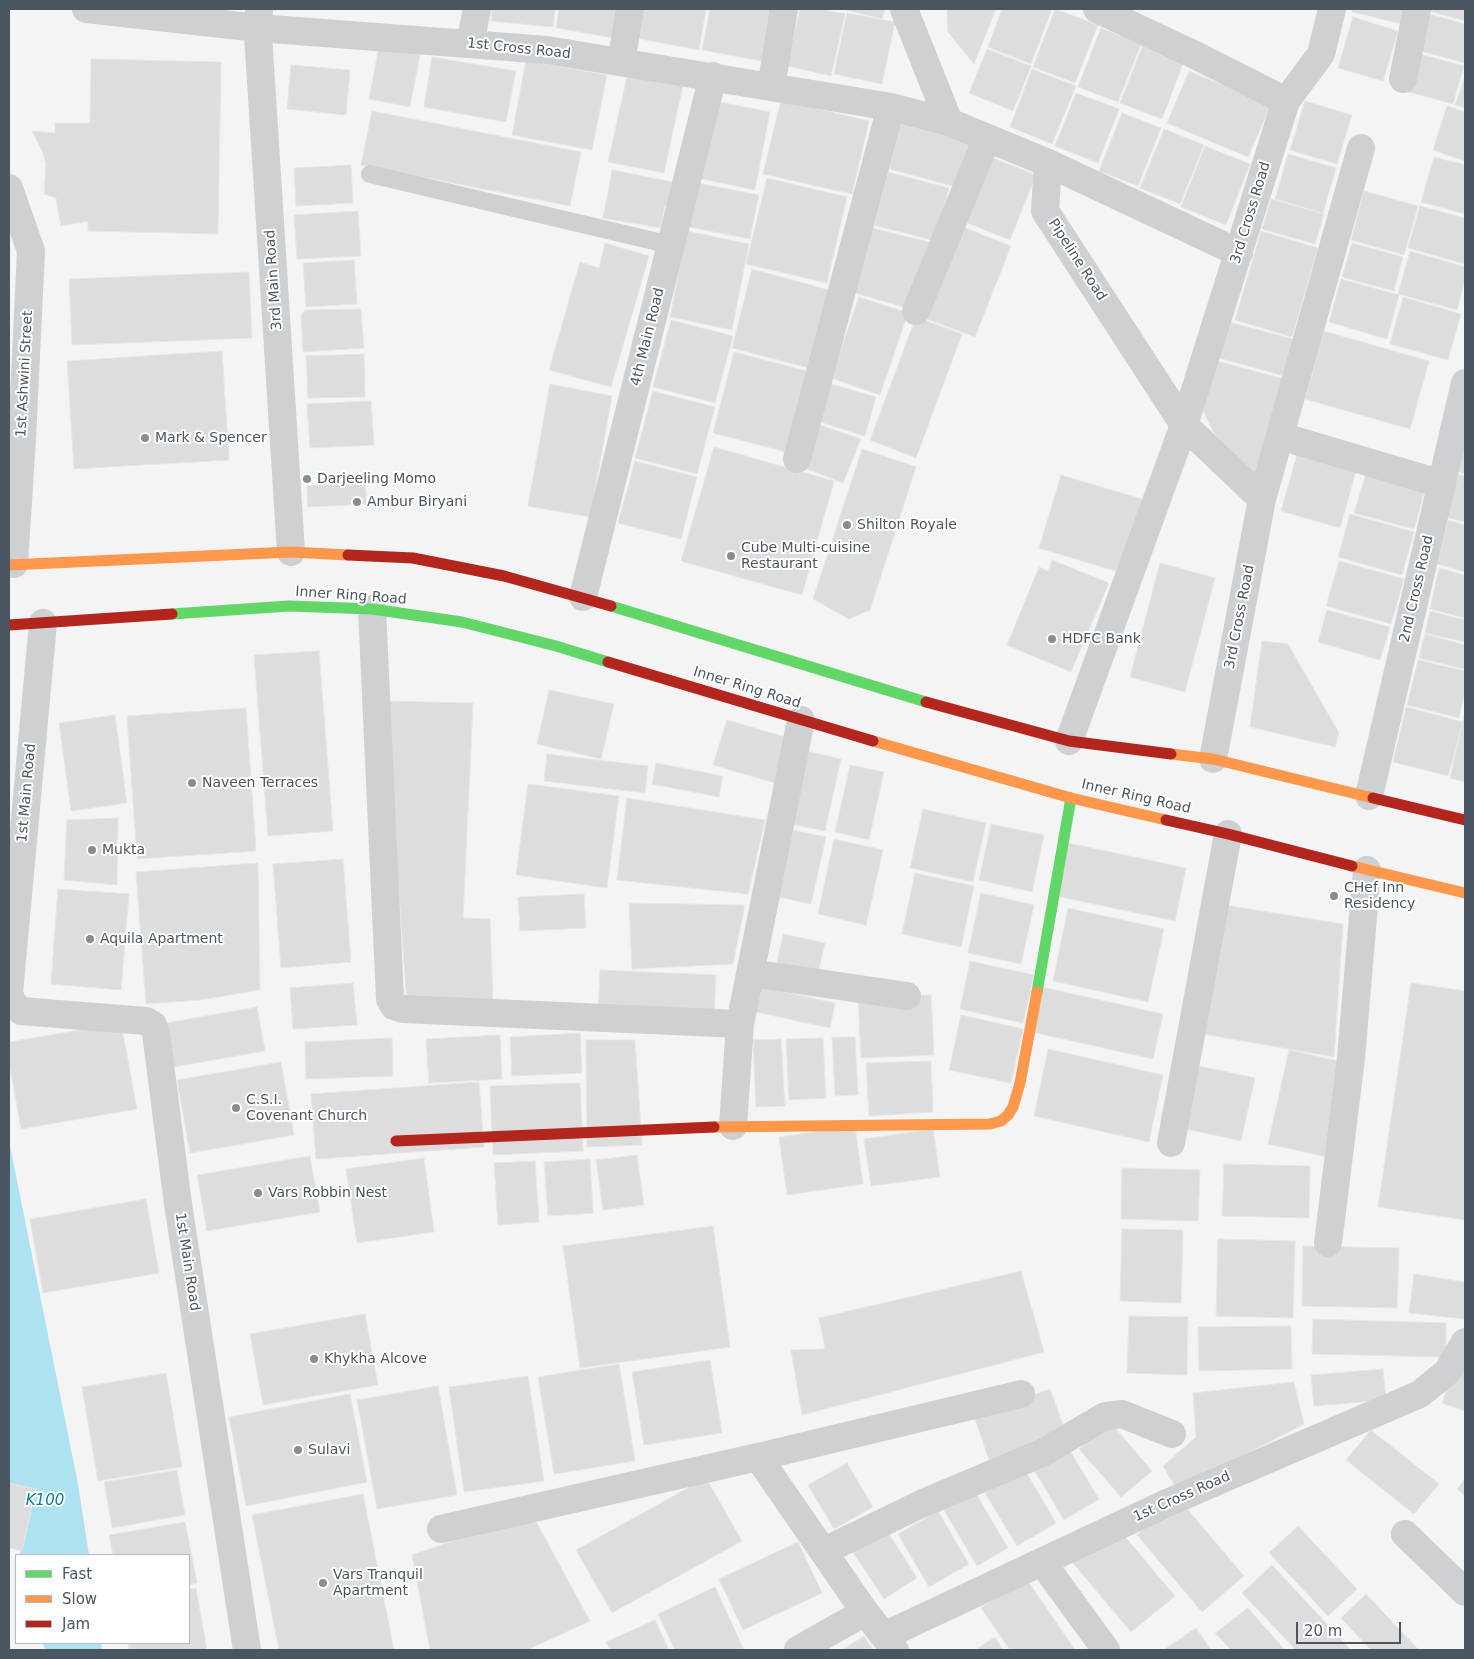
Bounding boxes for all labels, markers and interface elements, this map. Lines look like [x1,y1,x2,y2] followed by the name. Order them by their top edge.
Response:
[466,35,572,63] street label: 1st Cross Road
[1228,160,1274,266] street label: 3rd Cross Road
[1044,216,1110,304] street label: Pipeline Road
[262,229,286,331] street label: 3rd Main Road
[628,286,668,388] street label: 4th Main Road
[13,310,37,438] street label: 1st Ashwini Street
[155,430,267,446] place label: Mark & Spencer
[139,432,151,444] marker: Mark & Spencer
[317,471,436,487] place label: Darjeeling Momo
[301,473,313,485] marker: Darjeeling Momo
[367,494,467,510] place label: Ambur Biryani
[351,496,363,508] marker: Ambur Biryani
[857,517,957,533] place label: Shilton Royale
[841,519,853,531] marker: Shilton Royale
[1397,534,1437,644] street label: 2nd Cross Road
[741,540,870,572] place label: Cube Multi-cuisine Restaurant
[725,550,737,562] marker: Cube Multi-cuisine Restaurant
[1222,564,1258,670] street label: 3rd Cross Road
[295,584,407,608] street label: Inner Ring Road
[1062,631,1141,647] place label: HDFC Bank
[1046,633,1058,645] marker: HDFC Bank
[691,664,803,712] street label: Inner Ring Road
[14,743,40,843] street label: 1st Main Road
[202,775,318,791] place label: Naveen Terraces
[1080,776,1192,818] street label: Inner Ring Road
[186,777,198,789] marker: Naveen Terraces
[102,842,145,858] place label: Mukta
[86,844,98,856] marker: Mukta
[1344,880,1415,912] place label: CHef Inn Residency
[1328,890,1340,902] marker: CHef Inn Residency
[100,931,223,947] place label: Aquila Apartment
[84,933,96,945] marker: Aquila Apartment
[246,1092,367,1124] place label: C.S.I. Covenant Church
[230,1102,242,1114] marker: C.S.I. Covenant Church
[268,1185,387,1201] place label: Vars Robbin Nest
[252,1187,264,1199] marker: Vars Robbin Nest
[171,1212,203,1312] street label: 1st Main Road
[324,1351,427,1367] place label: Khykha Alcove
[308,1353,320,1365] marker: Khykha Alcove
[308,1442,350,1458] place label: Sulavi
[292,1444,304,1456] marker: Sulavi
[1131,1468,1233,1526] street label: 1st Cross Road
[26,1492,64,1510] water label: K100
[15,1554,190,1644] legend
[62,1565,92,1583] text: Fast
[333,1567,423,1600] place label: Vars Tranquil Apartment
[317,1577,329,1589] marker: Vars Tranquil Apartment
[62,1590,97,1608] text: Slow
[1299,1612,1404,1644] scale bar
[62,1615,90,1633] text: Jam
[1304,1622,1342,1640] text: 20 m

